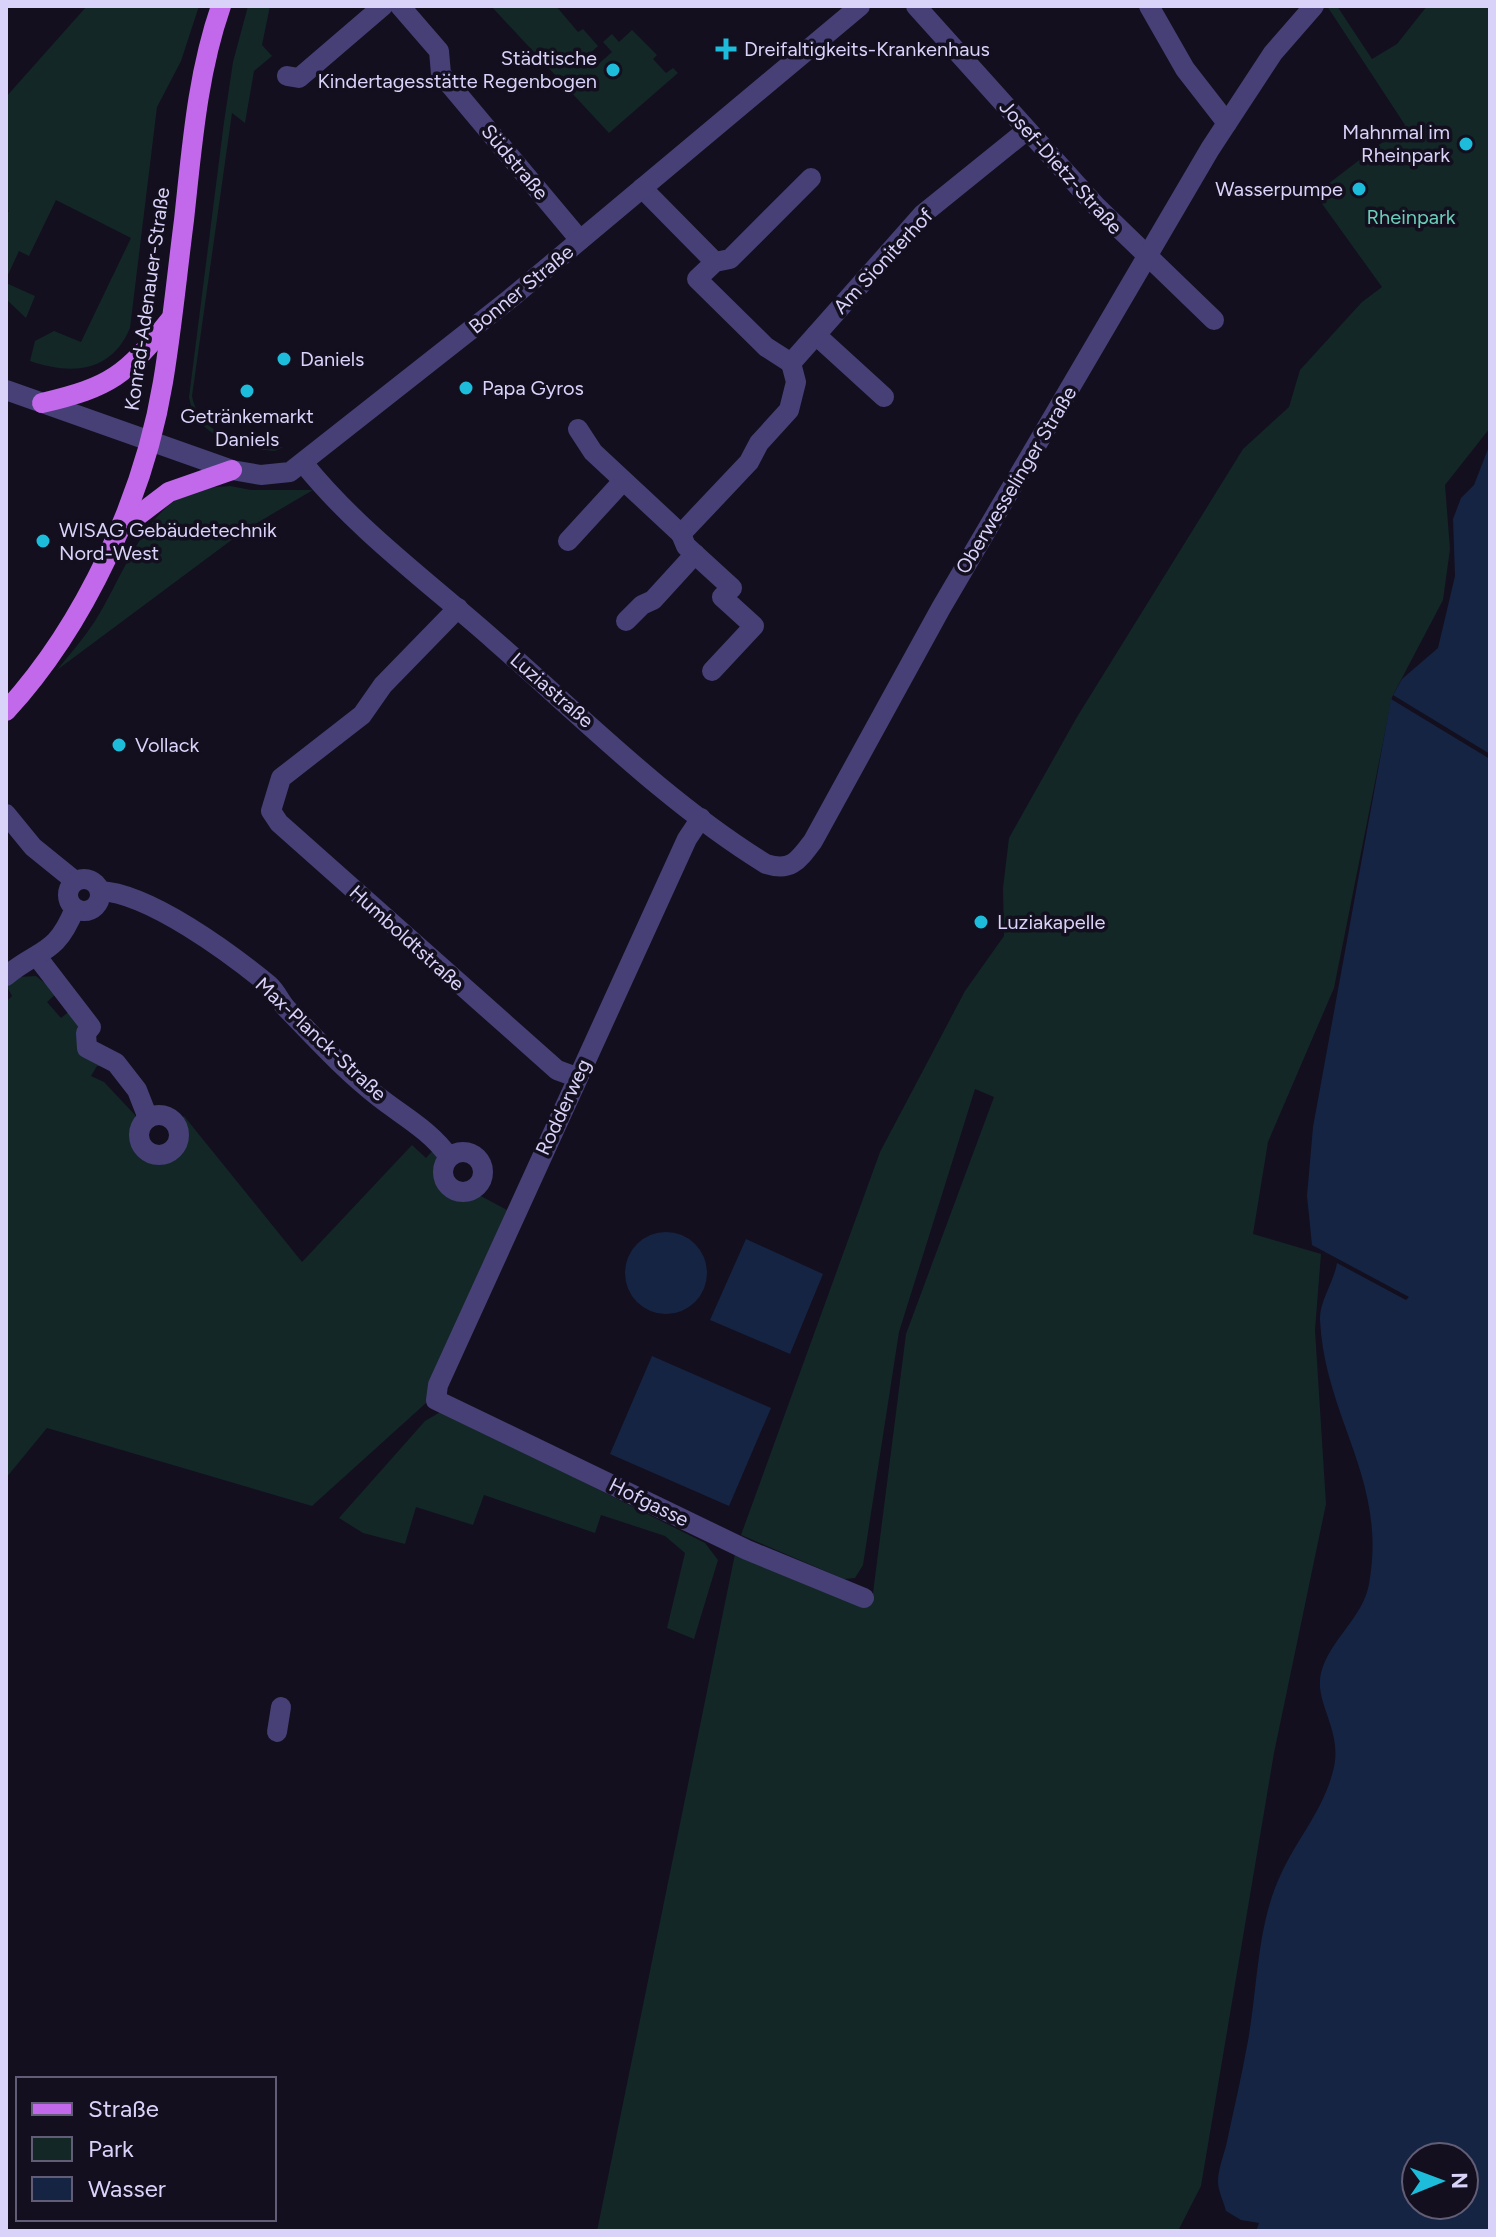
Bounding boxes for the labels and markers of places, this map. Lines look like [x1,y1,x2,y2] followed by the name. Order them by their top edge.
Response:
[744,37,990,61] place label: Dreifaltigkeits-Krankenhaus
[715,38,737,60] marker: Dreifaltigkeits-Krankenhaus
[318,46,597,93] place label: Städtische Kindertagesstätte Regenbogen
[604,61,622,79] marker: Städtische Kindertagesstätte Regenbogen
[1342,120,1450,167] place label: Mahnmal im Rheinpark
[1457,135,1475,153] marker: Mahnmal im Rheinpark
[1215,177,1343,201] place label: Wasserpumpe
[1350,180,1368,198] marker: Wasserpumpe
[300,347,364,371] place label: Daniels
[275,350,293,368] marker: Daniels
[482,376,584,400] place label: Papa Gyros
[457,379,475,397] marker: Papa Gyros
[238,382,256,400] marker: Getränkemarkt Daniels
[180,404,314,451] place label: Getränkemarkt Daniels
[59,518,277,565] place label: WISAG Gebäudetechnik Nord-West
[34,532,52,550] marker: WISAG Gebäudetechnik Nord-West
[135,733,199,757] place label: Vollack
[110,736,128,754] marker: Vollack
[997,910,1105,934] place label: Luziakapelle
[972,913,990,931] marker: Luziakapelle

